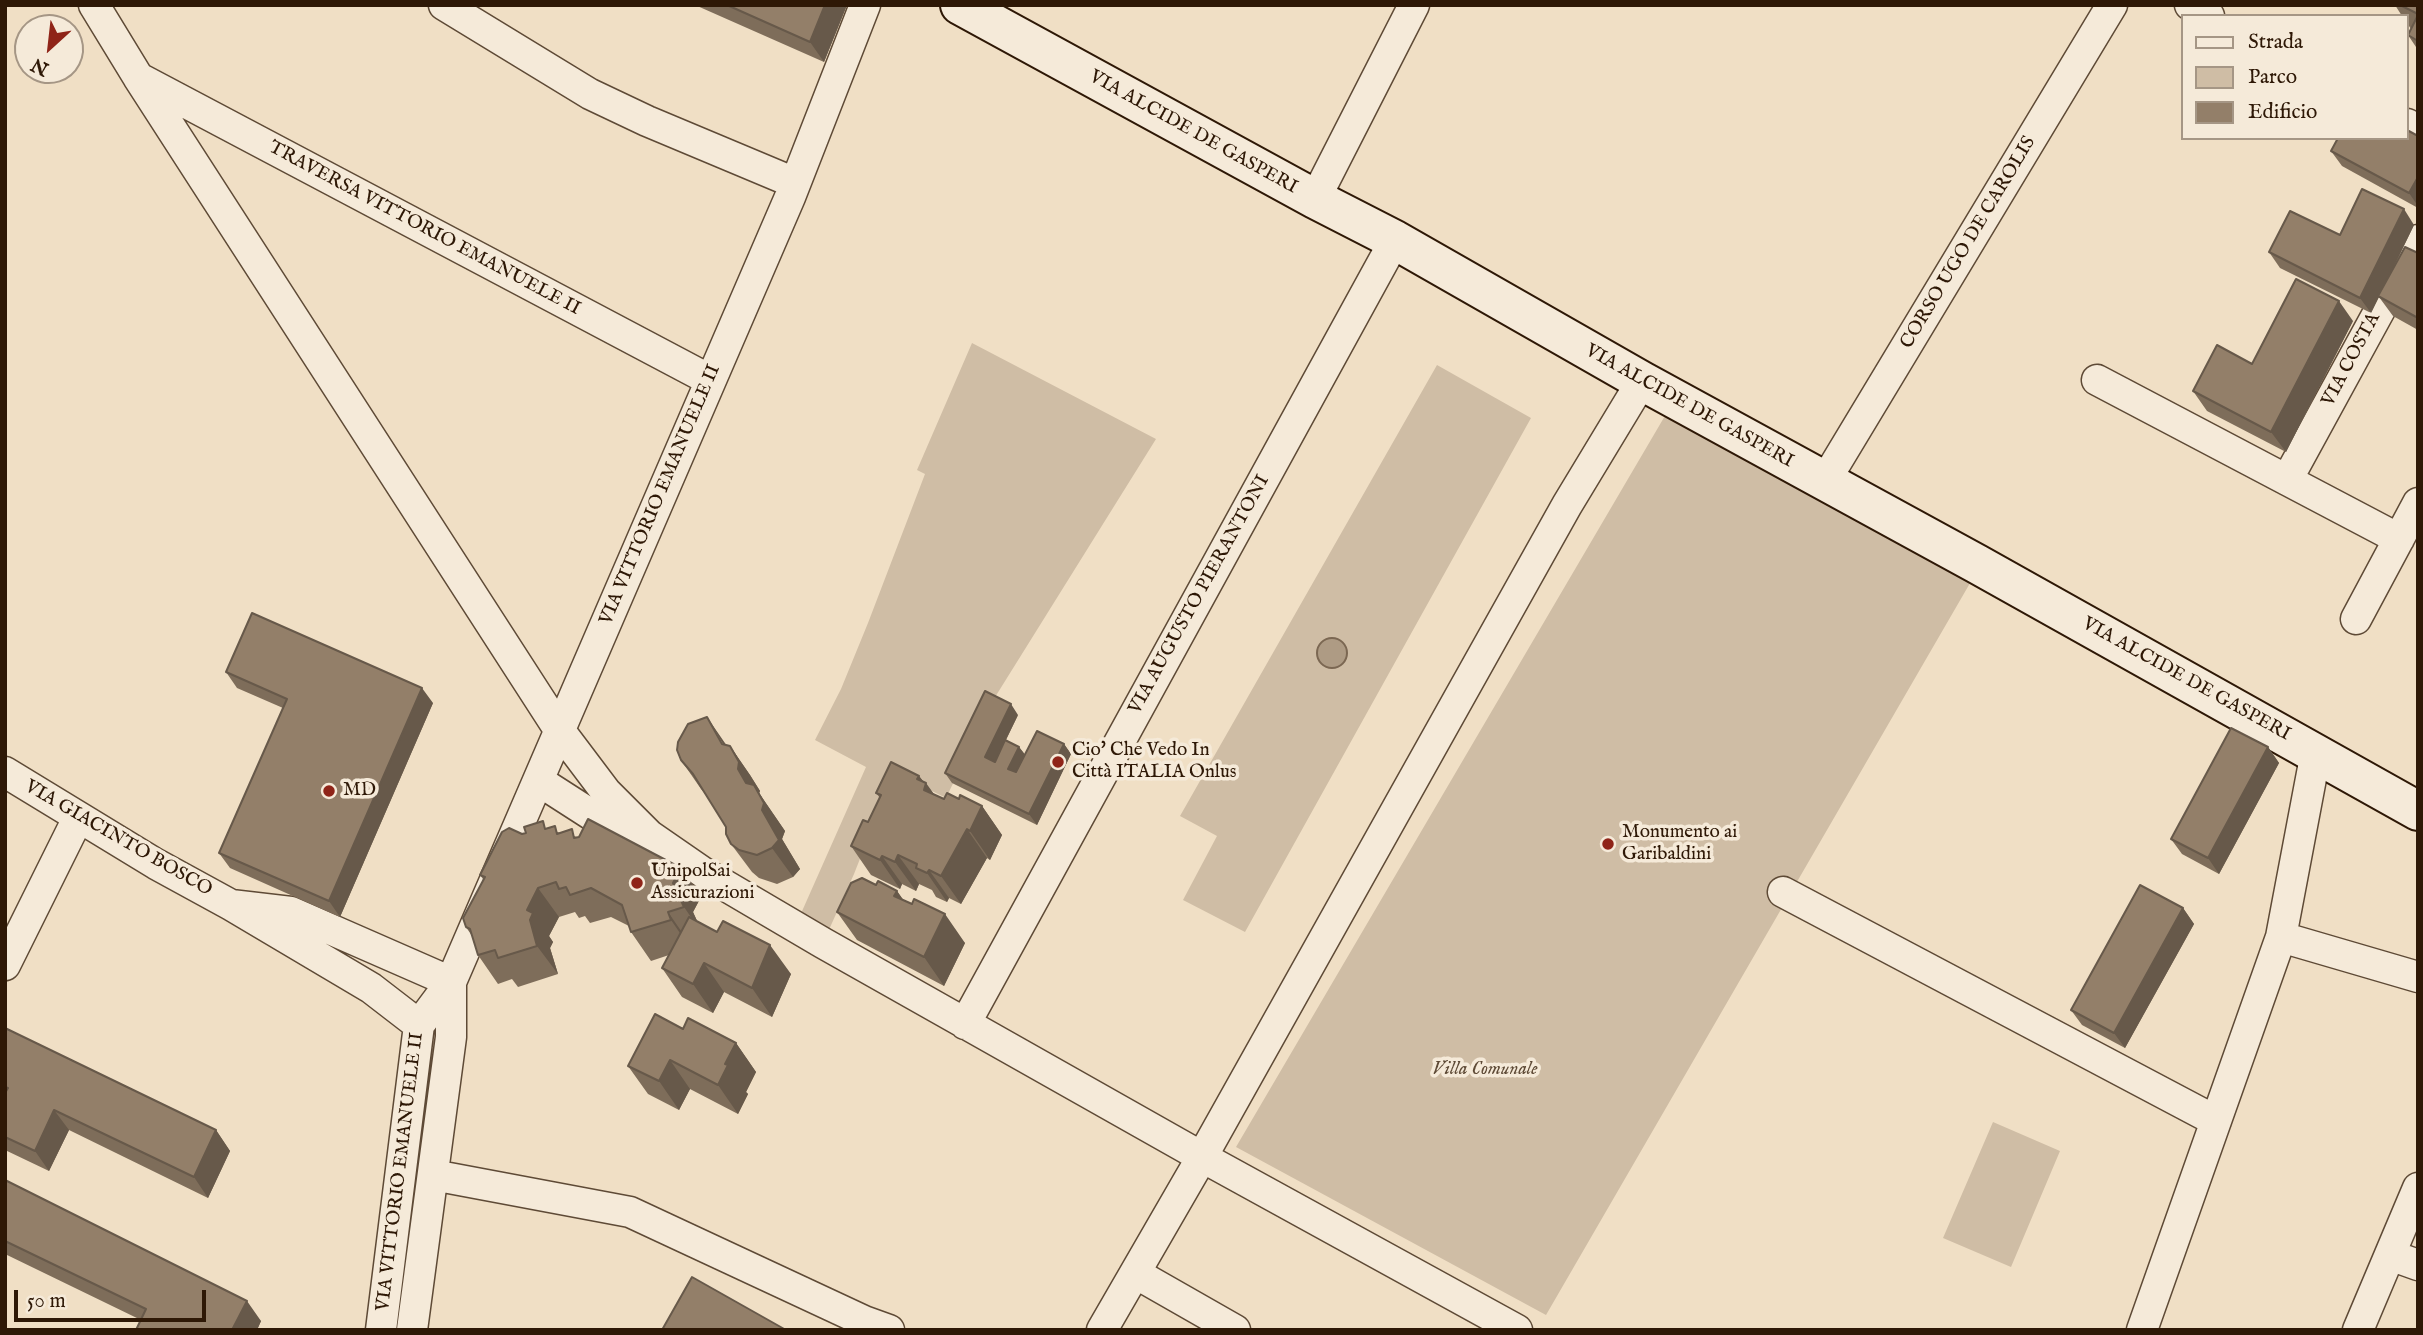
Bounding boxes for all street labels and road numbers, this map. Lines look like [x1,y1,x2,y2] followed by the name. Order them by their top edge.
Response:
[1085,66,1301,200] street label: VIA ALCIDE DE GASPERI
[1896,133,2042,353] street label: CORSO UGO DE CAROLIS
[264,137,584,321] street label: TRAVERSA VITTORIO EMANUELE II
[2318,309,2386,411] street label: VIA COSTA
[1581,340,1797,474] street label: VIA ALCIDE DE GASPERI
[596,361,726,629] street label: VIA VITTORIO EMANUELE II
[1125,471,1275,719] street label: VIA AUGUSTO PIERANTONI
[2078,613,2294,747] street label: VIA ALCIDE DE GASPERI
[20,776,216,902] street label: VIA GIACINTO BOSCO
[373,1031,429,1313] street label: VIA VITTORIO EMANUELE II

